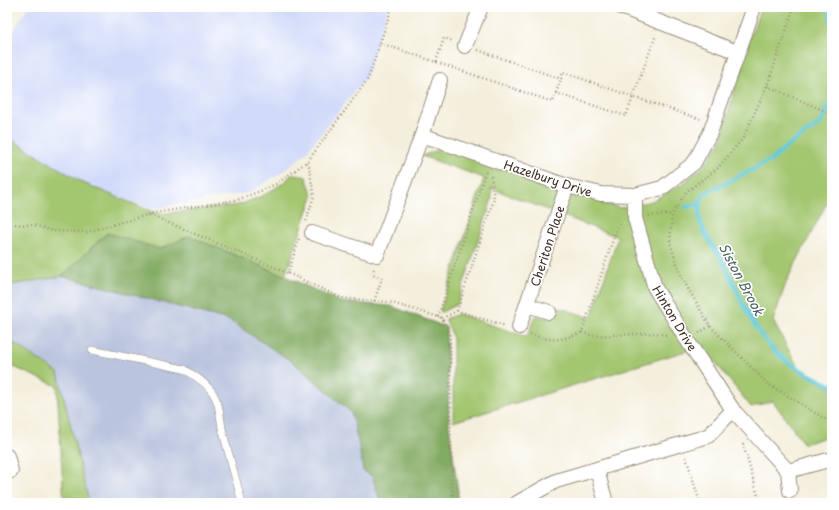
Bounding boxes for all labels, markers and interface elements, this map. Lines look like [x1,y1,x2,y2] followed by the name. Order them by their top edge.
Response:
[501,155,595,201] street label: Hazelbury Drive
[525,203,569,289] street label: Cheriton Place
[715,239,769,319] water label: Siston Brook
[648,282,702,354] street label: Hinton Drive

